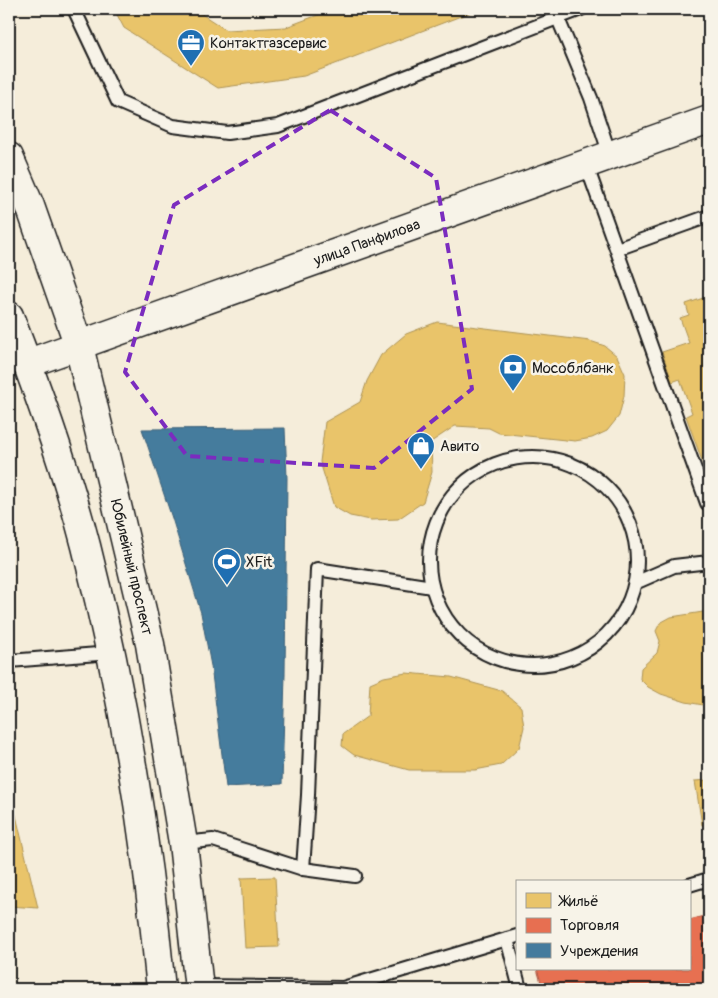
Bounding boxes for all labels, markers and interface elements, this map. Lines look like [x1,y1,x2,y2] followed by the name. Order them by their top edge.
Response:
[176,28,206,67] office icon: Контактгазсервис
[210,34,327,53] place label: Контактгазсервис
[310,214,423,270] street label: улица Панфилова
[498,353,528,392] bank icon: Мособлбанк
[532,359,614,378] place label: Мособлбанк
[406,431,436,470] shop icon: Авито
[440,437,479,456] place label: Авито
[106,497,157,637] street label: Юбилейный проспект
[212,547,242,586] sports icon: XFit
[246,553,273,572] place label: XFit
[516,880,690,970] legend
[558,892,599,911] text: Жильё
[560,916,619,935] text: Торговля
[560,942,638,961] text: Учреждения

